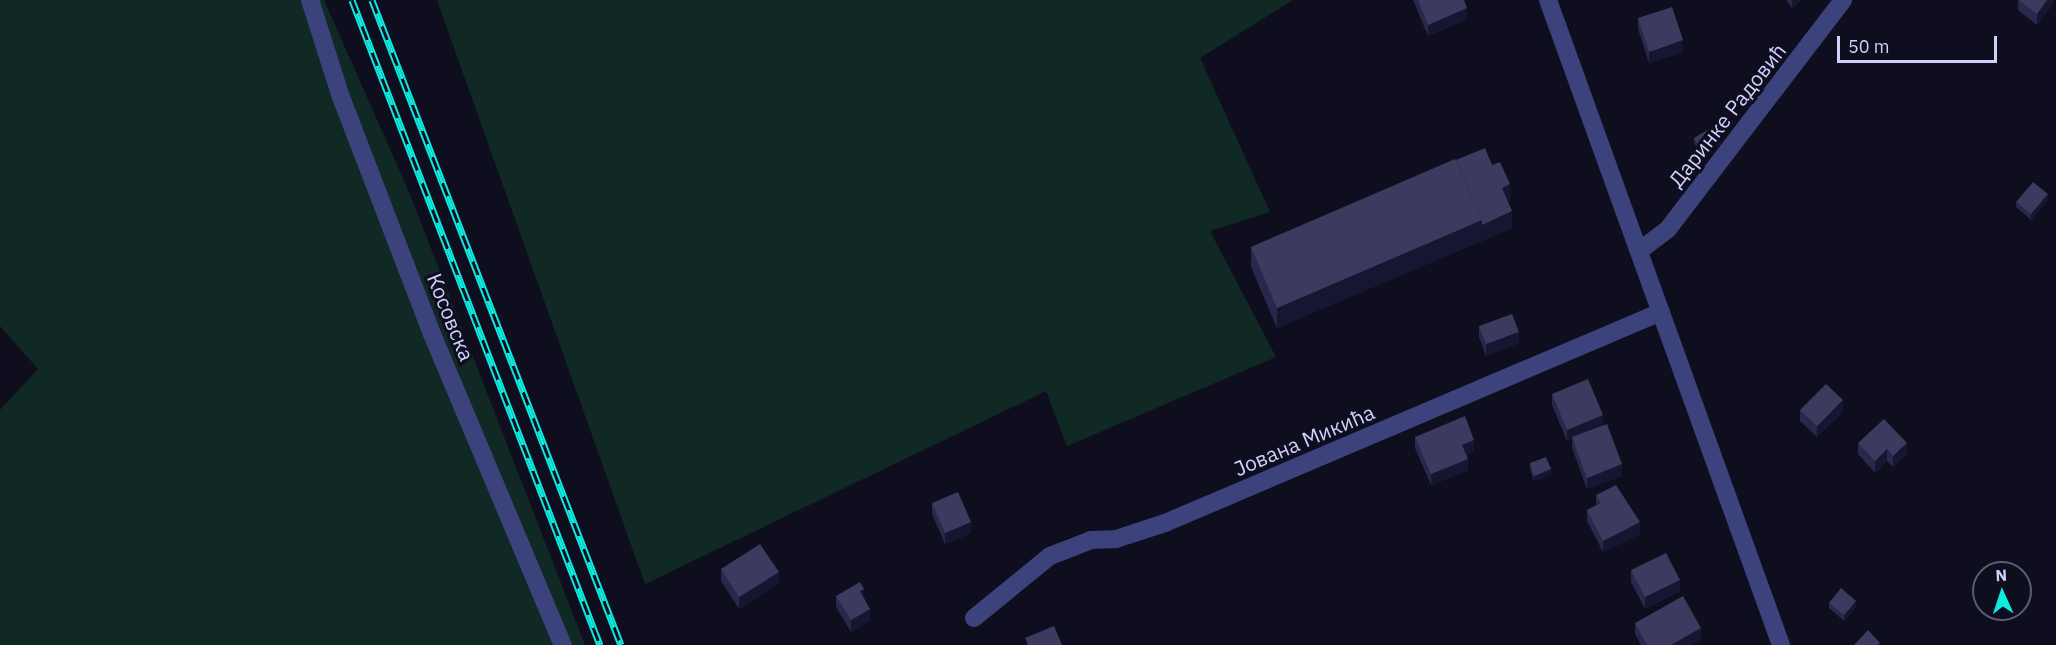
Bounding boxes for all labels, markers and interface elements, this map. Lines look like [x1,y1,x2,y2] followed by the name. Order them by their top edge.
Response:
[1840,24,2000,62] scale bar
[1848,35,1890,58] text: 50 m
[1663,38,1791,192] street label: Даринке Радовић
[422,270,480,364] street label: Косовска
[1230,399,1378,481] street label: Јована Микића
[1972,561,2032,621] north arrow
[1995,565,2007,585] text: N

